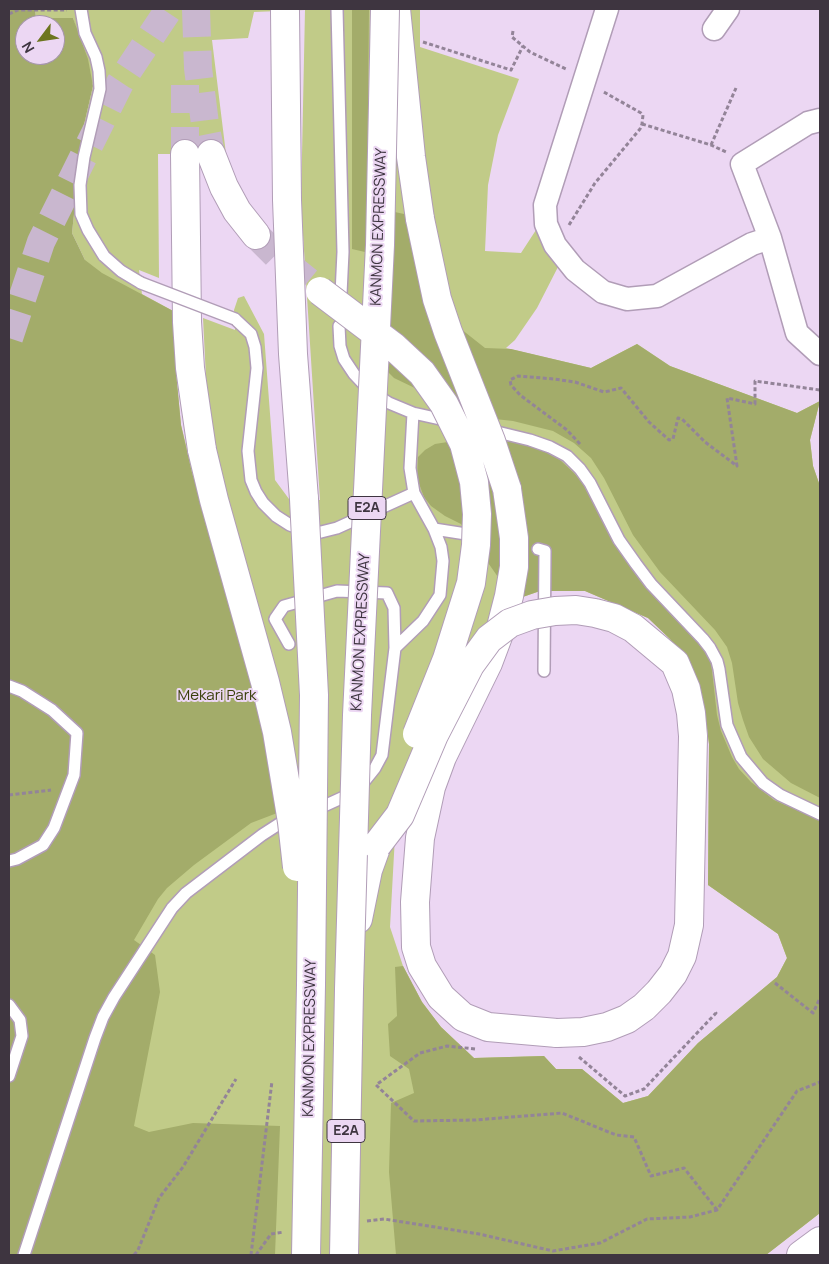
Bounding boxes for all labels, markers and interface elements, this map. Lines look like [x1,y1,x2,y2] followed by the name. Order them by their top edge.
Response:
[15,15,65,65] north arrow
[17,38,38,57] text: N
[367,148,391,306] street label: KANMON EXPRESSWAY
[348,496,386,520] road number: E2A
[348,553,374,711] street label: KANMON EXPRESSWAY
[178,687,256,705] park label: Mekari Park
[300,959,320,1117] street label: KANMON EXPRESSWAY
[327,1120,365,1142] road number: E2A

